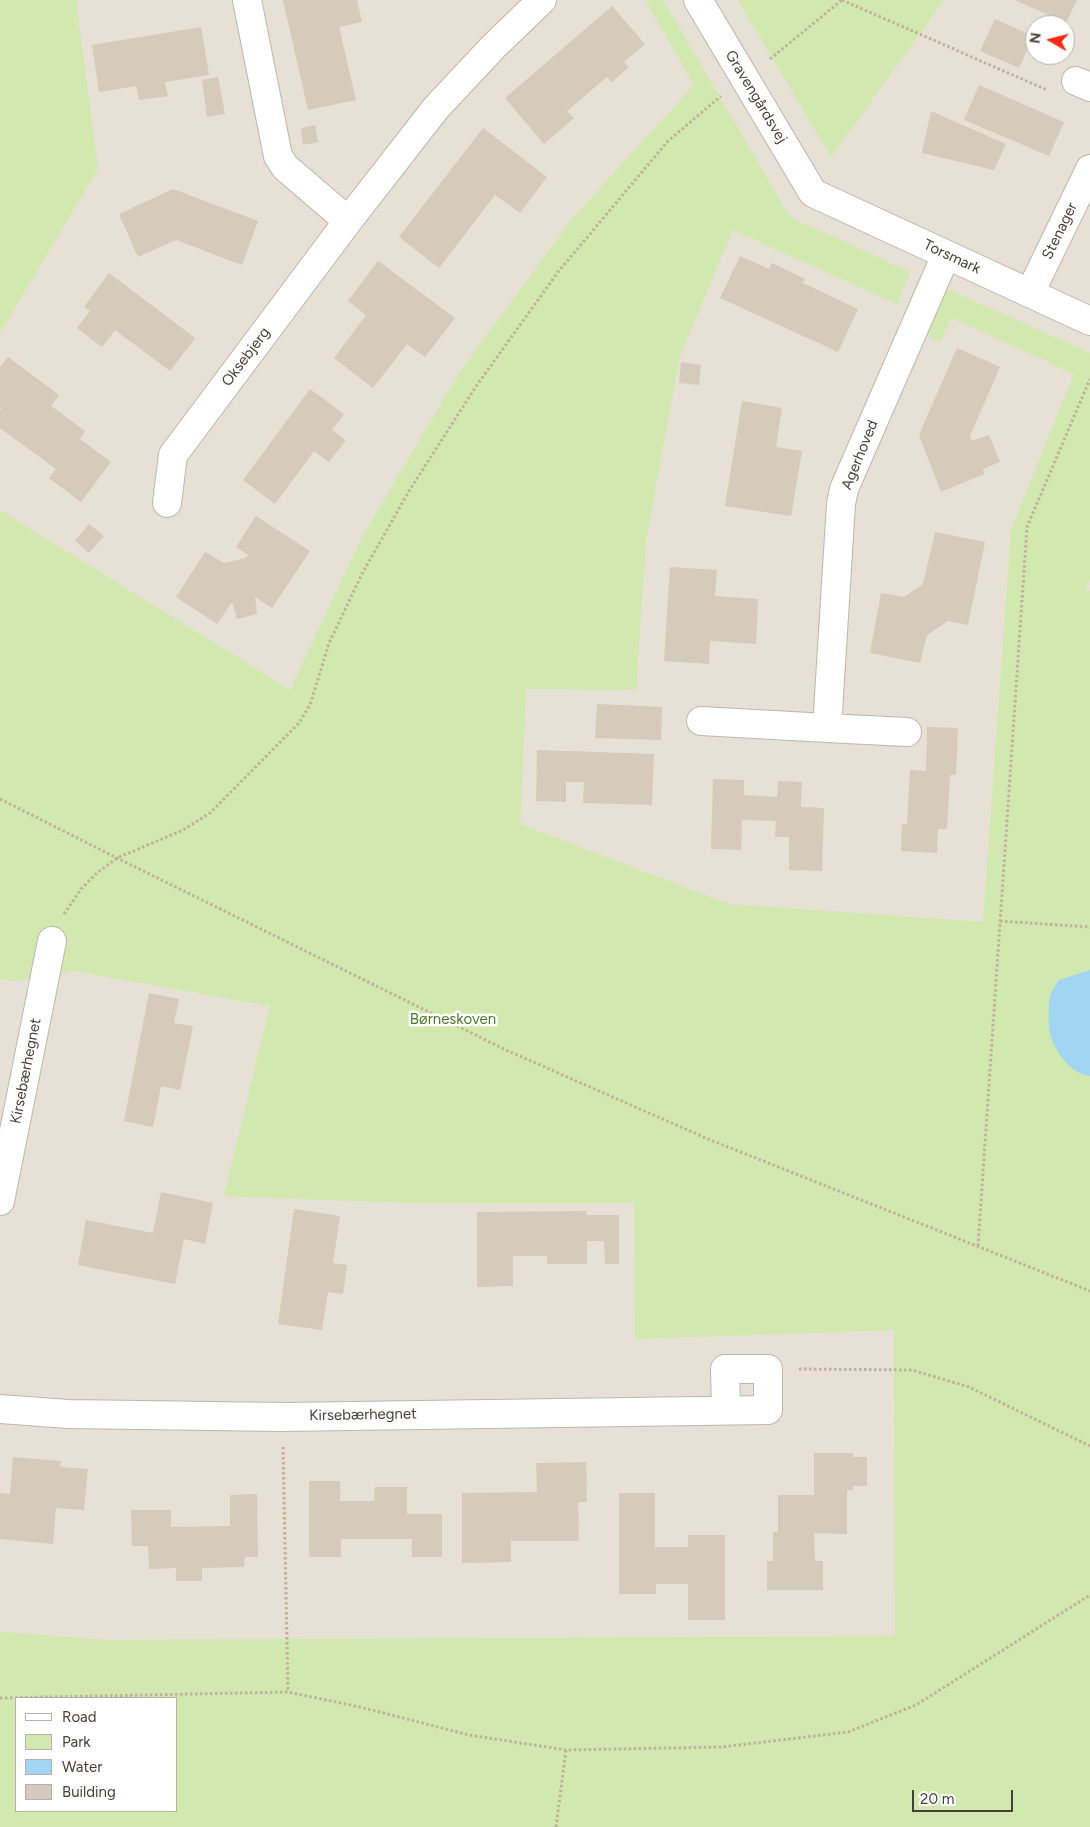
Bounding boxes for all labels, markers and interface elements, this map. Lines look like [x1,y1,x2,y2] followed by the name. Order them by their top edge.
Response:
[1025,15,1075,65] north arrow
[1026,31,1045,45] text: N
[721,47,791,147] street label: Gravengårdsvej
[1039,200,1081,262] street label: Stenager
[921,236,983,278] street label: Torsmark
[218,324,274,390] street label: Oksebjerg
[838,418,882,492] street label: Agerhoved
[410,1011,496,1029] park label: Børneskoven
[7,1017,45,1125] street label: Kirsebærhegnet
[309,1405,417,1425] street label: Kirsebærhegnet
[15,1697,178,1812] legend
[62,1708,97,1726] text: Road
[62,1733,91,1751] text: Park
[62,1758,102,1776] text: Water
[915,1780,1016,1812] scale bar
[62,1783,116,1801] text: Building
[920,1790,954,1808] text: 20 m

